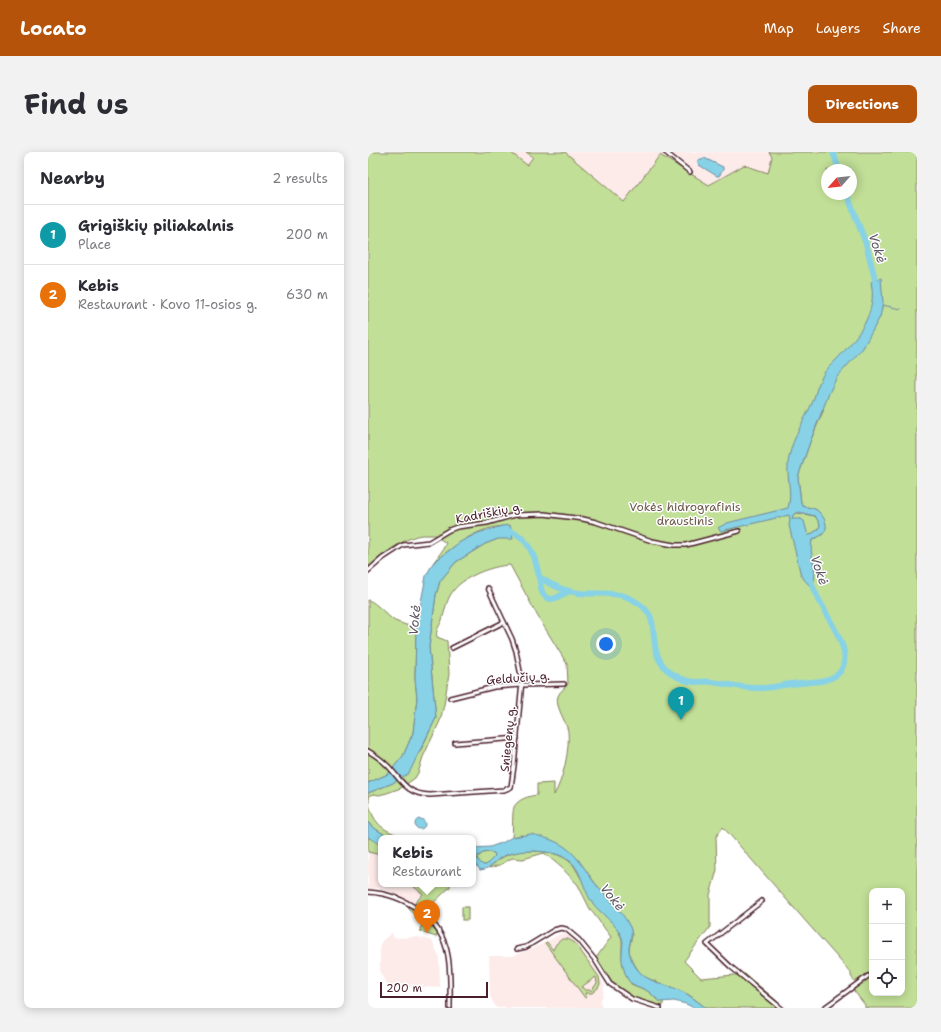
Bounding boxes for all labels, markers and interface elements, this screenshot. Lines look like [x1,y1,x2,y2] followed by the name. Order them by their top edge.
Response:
[20,16,87,41] text: Locato
[764,19,794,37] text: Map
[816,19,860,37] text: Layers
[882,19,921,37] text: Share
[24,85,129,123] text: Find us
[808,85,917,123] button: Directions
[821,164,857,200] north arrow
[40,167,105,189] text: Nearby
[272,170,328,187] text: 2 results
[78,216,234,236] text: Grigiškių piliakalnis
[50,226,56,243] text: 1
[286,226,328,243] text: 200 m
[865,231,890,265] water label: Vokė
[78,236,111,253] text: Place
[78,276,119,296] text: Kebis
[48,286,58,303] text: 2
[286,286,328,303] text: 630 m
[78,296,257,313] text: Restaurant · Kovo 11-osios g.
[454,499,524,527] street label: Kadriškių g.
[629,499,741,529] park label: Vokės hidrografinis draustinis
[807,553,832,587] water label: Vokė
[405,604,424,636] water label: Vokė
[596,634,616,654] your location
[486,668,550,688] street label: Geldučių g.
[668,687,694,720] pin: 1
[497,705,519,773] street label: Sniegenų g.
[378,835,476,887] popup
[392,843,433,863] text: Kebis
[392,863,462,880] text: Restaurant
[596,880,629,915] water label: Vokė
[869,888,905,996] map controls
[869,888,905,924] button: +
[414,900,440,933] pin: 2
[869,924,905,960] button: −
[869,960,905,996] button: locate
[380,980,488,999] scale bar
[386,981,422,996] text: 200 m

